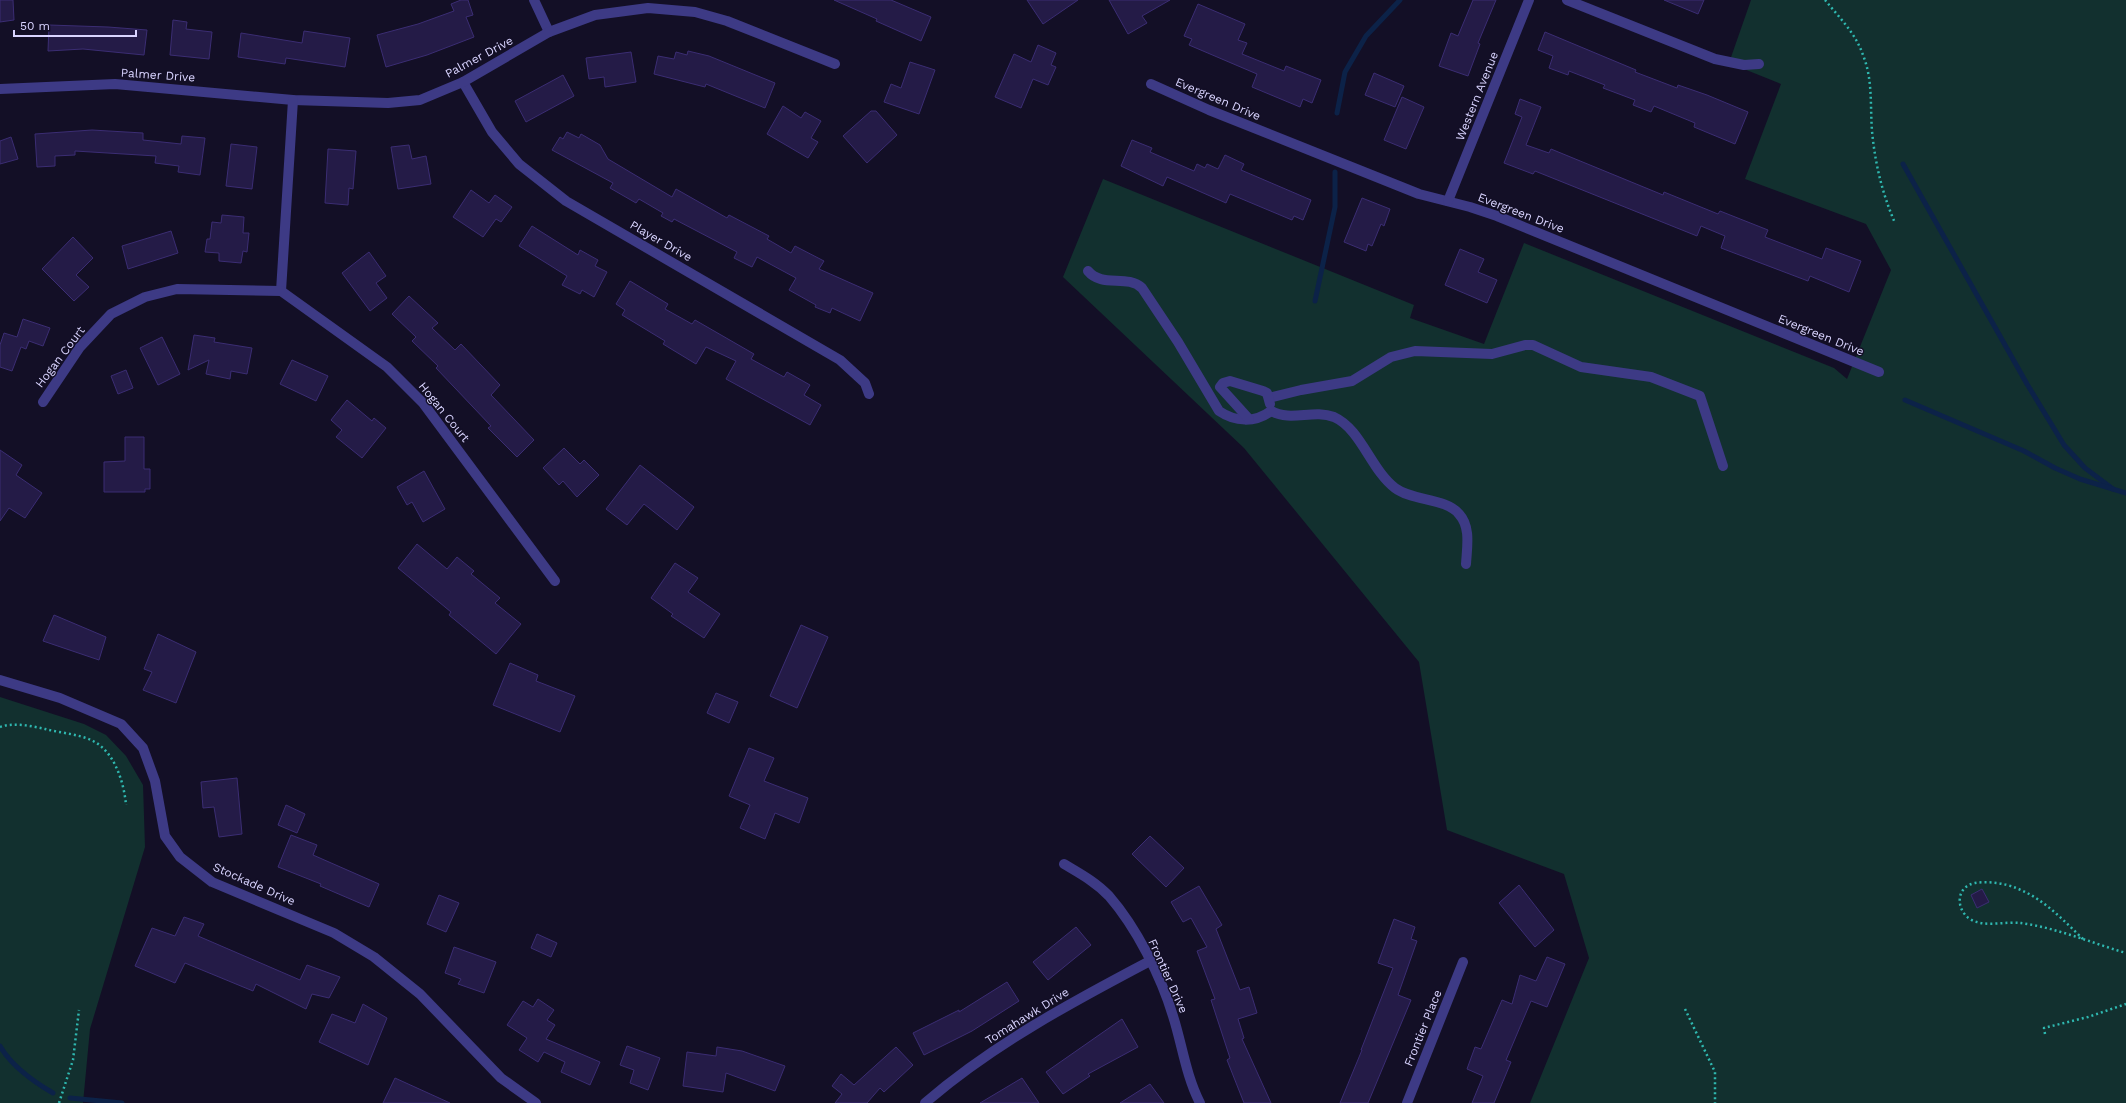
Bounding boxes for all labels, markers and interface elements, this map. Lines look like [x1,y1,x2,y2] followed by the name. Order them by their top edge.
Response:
[14,12,136,38] scale bar
[20,19,50,33] text: 50 m
[443,33,515,81] street label: Palmer Drive
[1453,49,1501,143] street label: Western Avenue
[120,65,196,85] street label: Palmer Drive
[1173,75,1263,123] street label: Evergreen Drive
[1476,190,1566,236] street label: Evergreen Drive
[628,218,694,264] street label: Player Drive
[1776,311,1866,359] street label: Evergreen Drive
[32,324,88,390] street label: Hogan Court
[416,379,472,445] street label: Hogan Court
[211,860,297,908] street label: Stockade Drive
[1145,937,1191,1015] street label: Frontier Drive
[983,985,1071,1047] street label: Tomahawk Drive
[1401,988,1445,1068] street label: Frontier Place

